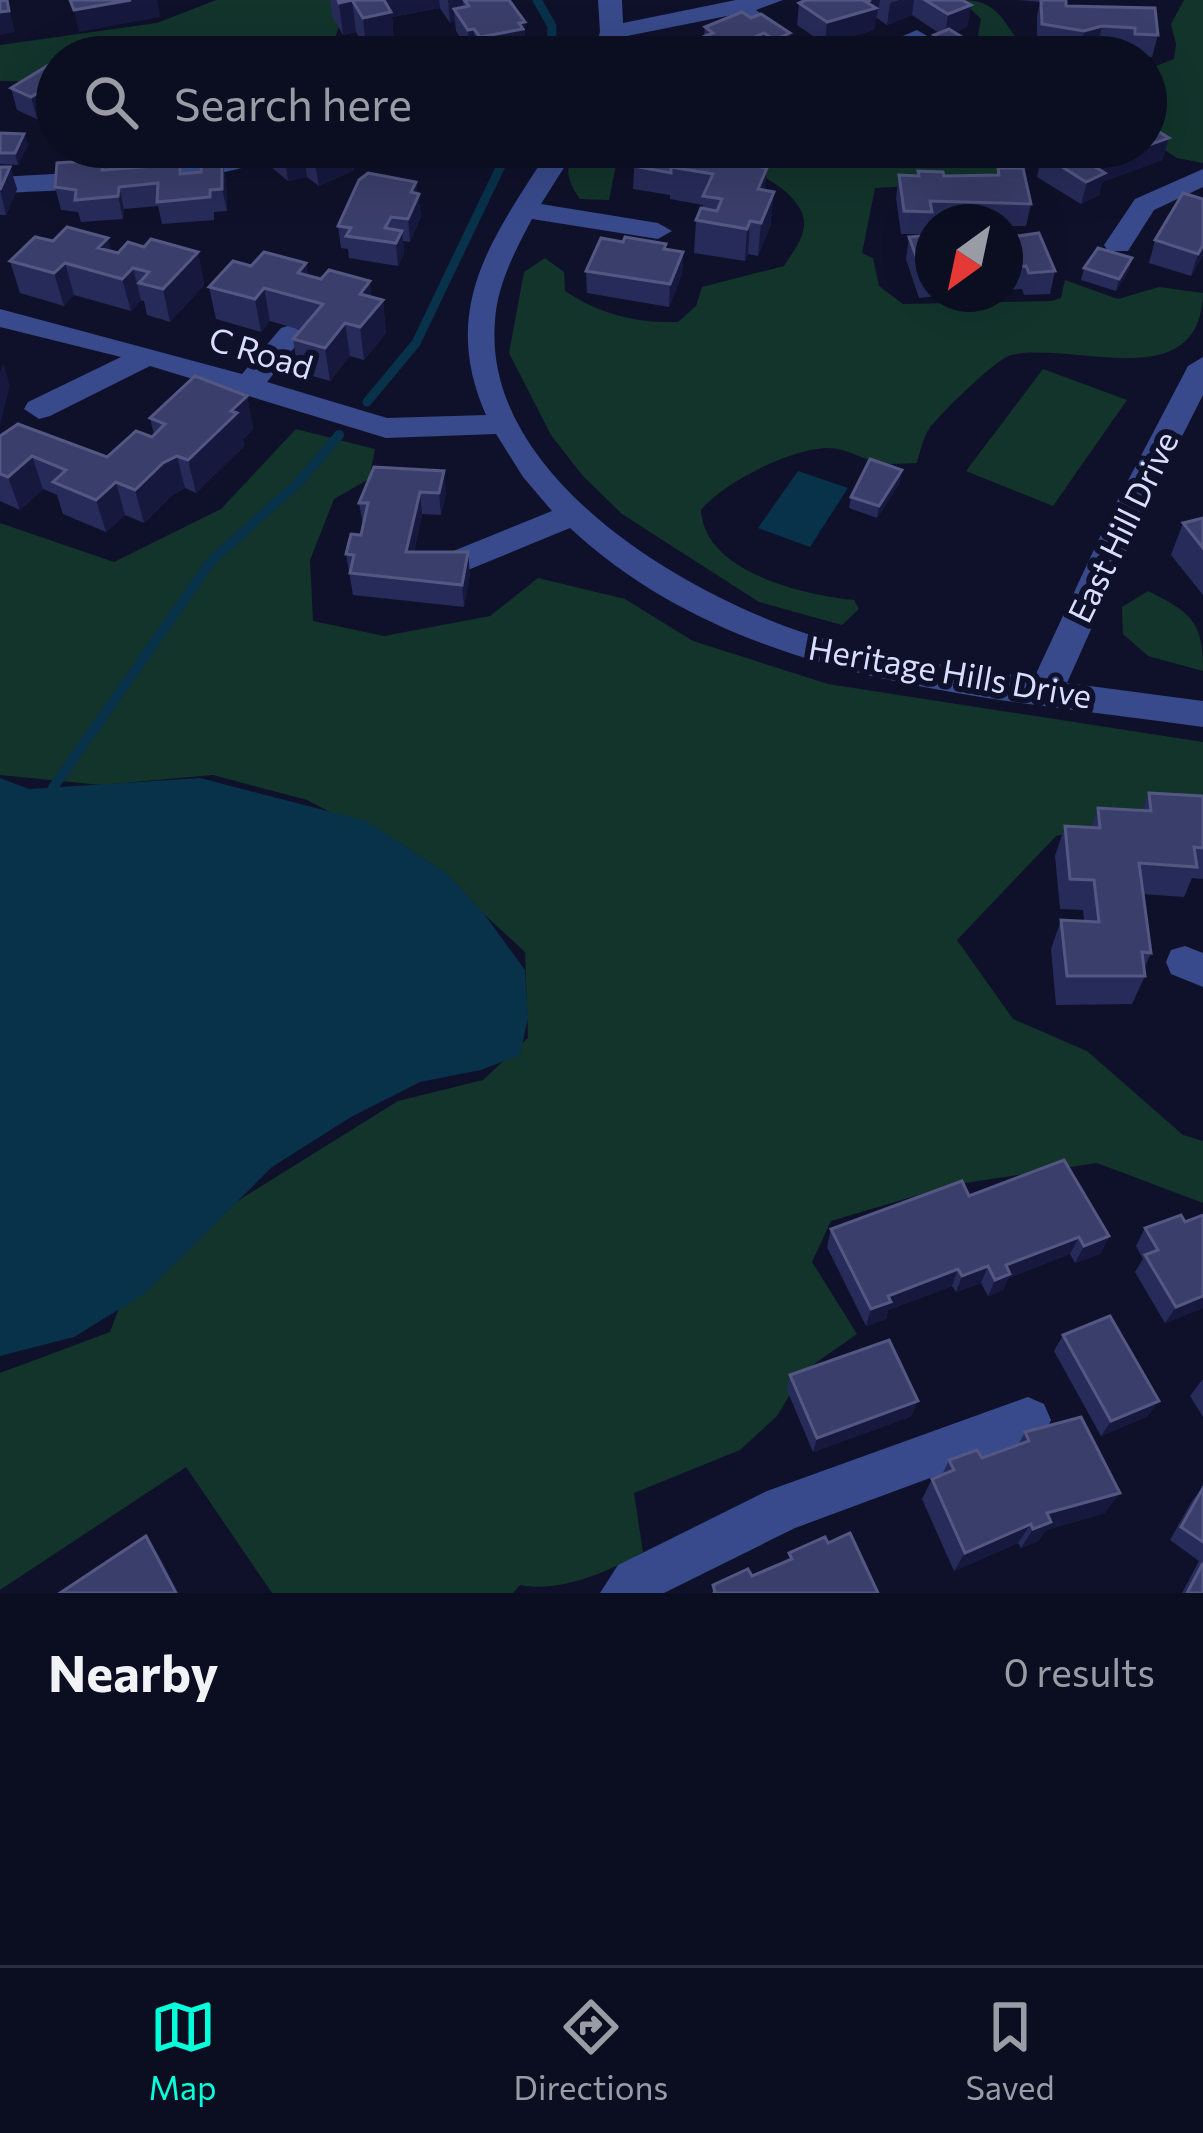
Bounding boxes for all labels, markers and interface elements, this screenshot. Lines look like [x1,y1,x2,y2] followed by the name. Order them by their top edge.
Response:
[36,36,1167,168] search box
[78,69,144,135] icon: search
[174,75,412,130] text: Search here
[915,204,1023,312] north arrow
[205,316,318,387] street label: C Road
[1058,424,1186,629] street label: East Hill Drive
[805,625,1095,716] street label: Heritage Hills Drive
[48,1640,218,1703] text: Nearby
[1003,1647,1155,1695] text: 0 results
[149,1994,217,2107] tab: Map
[514,1994,668,2107] tab: Directions
[965,1994,1054,2107] tab: Saved

